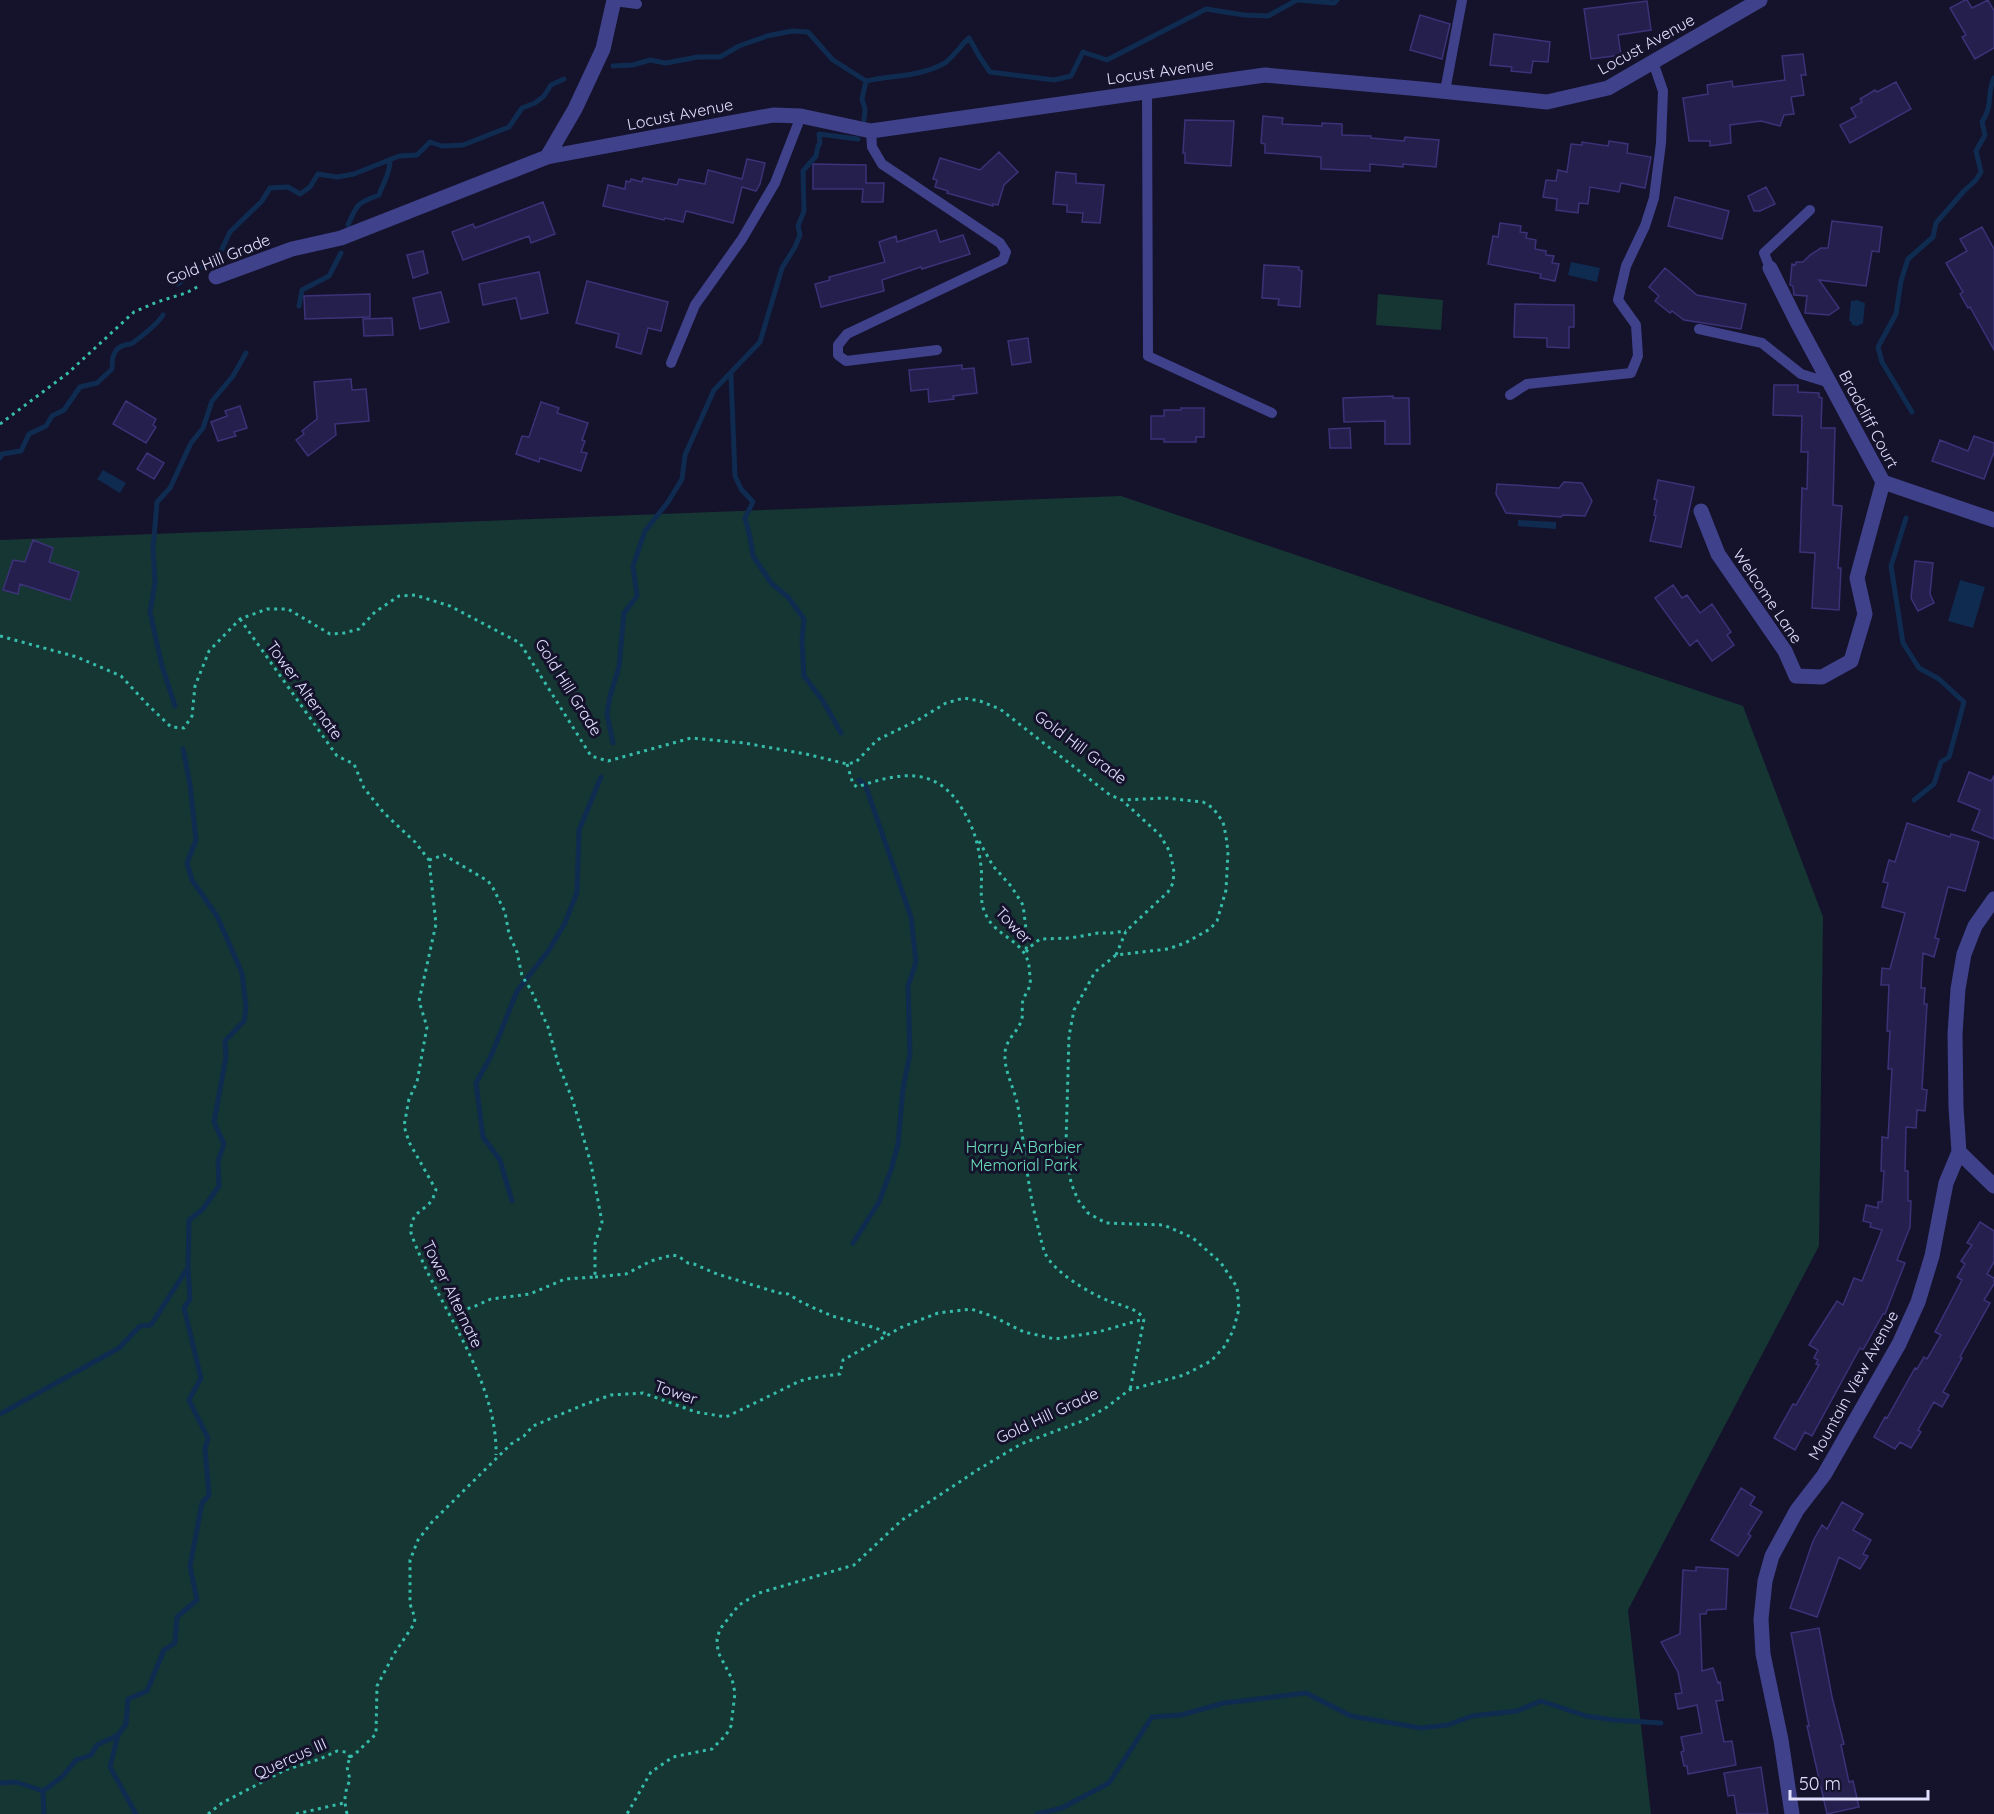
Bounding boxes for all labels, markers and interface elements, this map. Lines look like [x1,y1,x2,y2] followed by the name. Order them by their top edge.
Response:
[1594,9,1698,79] street label: Locust Avenue
[1105,54,1215,88] street label: Locust Avenue
[625,94,735,134] street label: Locust Avenue
[163,229,273,289] street label: Gold Hill Grade
[1835,367,1903,471] street label: Bradcliff Court
[1729,545,1807,647] street label: Welcome Lane
[531,635,607,739] street label: Gold Hill Grade
[263,637,347,743] street label: Tower Alternate
[1031,706,1131,788] street label: Gold Hill Grade
[991,902,1037,948] street label: Tower
[966,1137,1082,1175] park label: Harry A Barbier Memorial Park
[418,1237,488,1351] street label: Tower Alternate
[1804,1307,1902,1463] street label: Mountain View Avenue
[652,1375,700,1409] street label: Tower
[993,1383,1101,1447] street label: Gold Hill Grade
[250,1733,330,1783] street label: Quercus III
[1790,1763,1928,1801] scale bar
[1799,1772,1841,1795] text: 50 m

